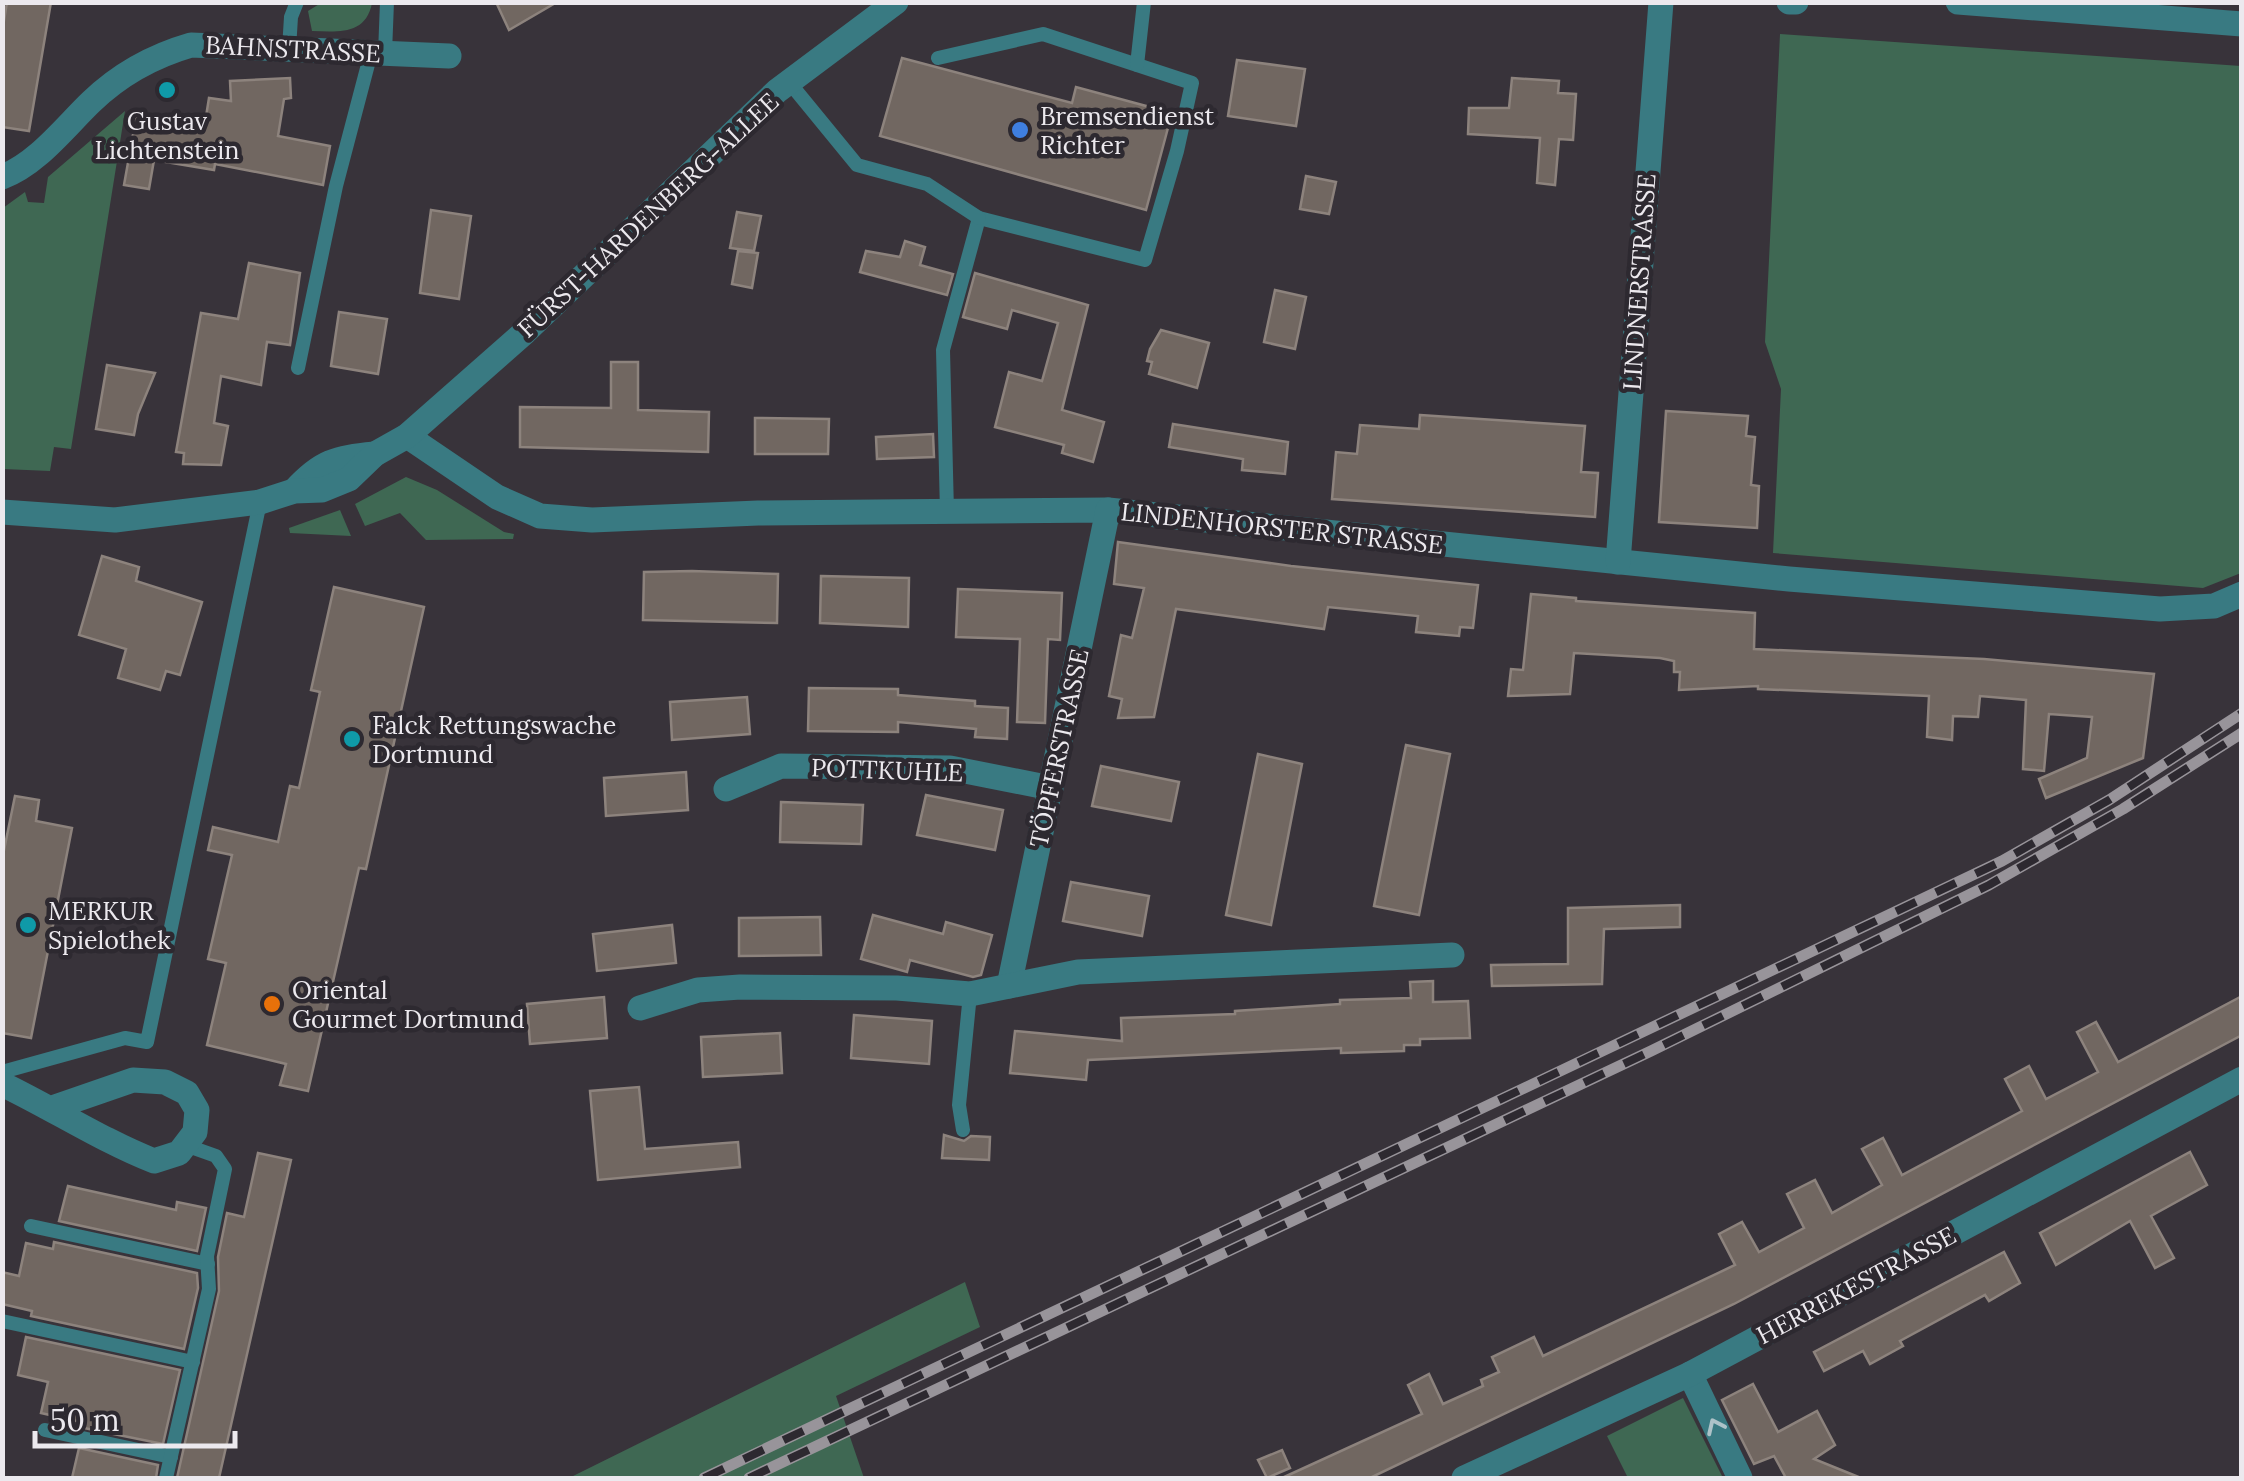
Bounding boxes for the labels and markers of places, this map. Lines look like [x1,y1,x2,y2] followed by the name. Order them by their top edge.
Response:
[156,79,178,101] marker: Gustav Lichtenstein
[1040,100,1214,161] place label: Bremsendienst Richter
[95,105,239,166] place label: Gustav Lichtenstein
[1009,119,1031,141] marker: Bremsendienst Richter
[372,709,616,770] place label: Falck Rettungswache Dortmund
[341,728,363,750] marker: Falck Rettungswache Dortmund
[48,895,171,956] place label: MERKUR Spielothek
[17,914,39,936] marker: MERKUR Spielothek
[292,974,525,1035] place label: Oriental Gourmet Dortmund
[261,993,283,1015] marker: Oriental Gourmet Dortmund

